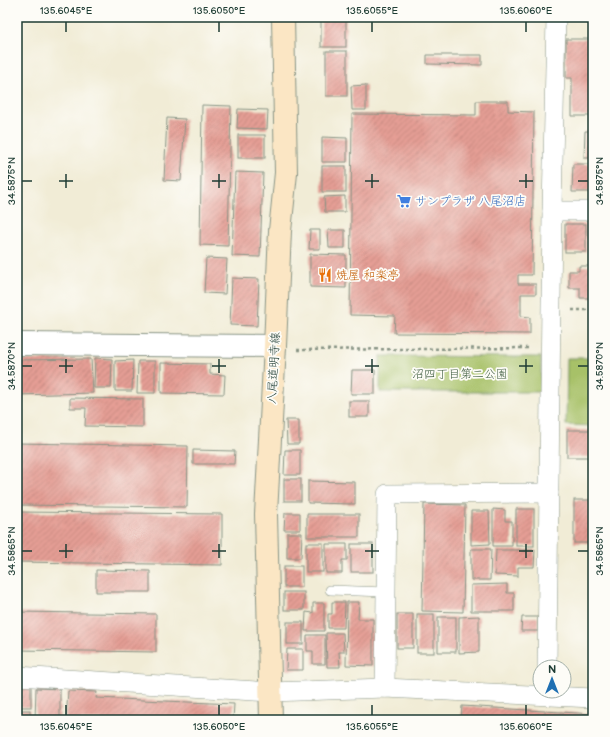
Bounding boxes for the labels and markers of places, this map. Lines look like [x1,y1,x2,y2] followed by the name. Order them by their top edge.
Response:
[396,193,412,209] supermarket icon: サンプラザ 八尾沼店
[415,194,526,209] place label: サンプラザ 八尾沼店
[317,267,333,283] restaurant icon: 焼屋 和楽亭
[336,268,399,283] place label: 焼屋 和楽亭

